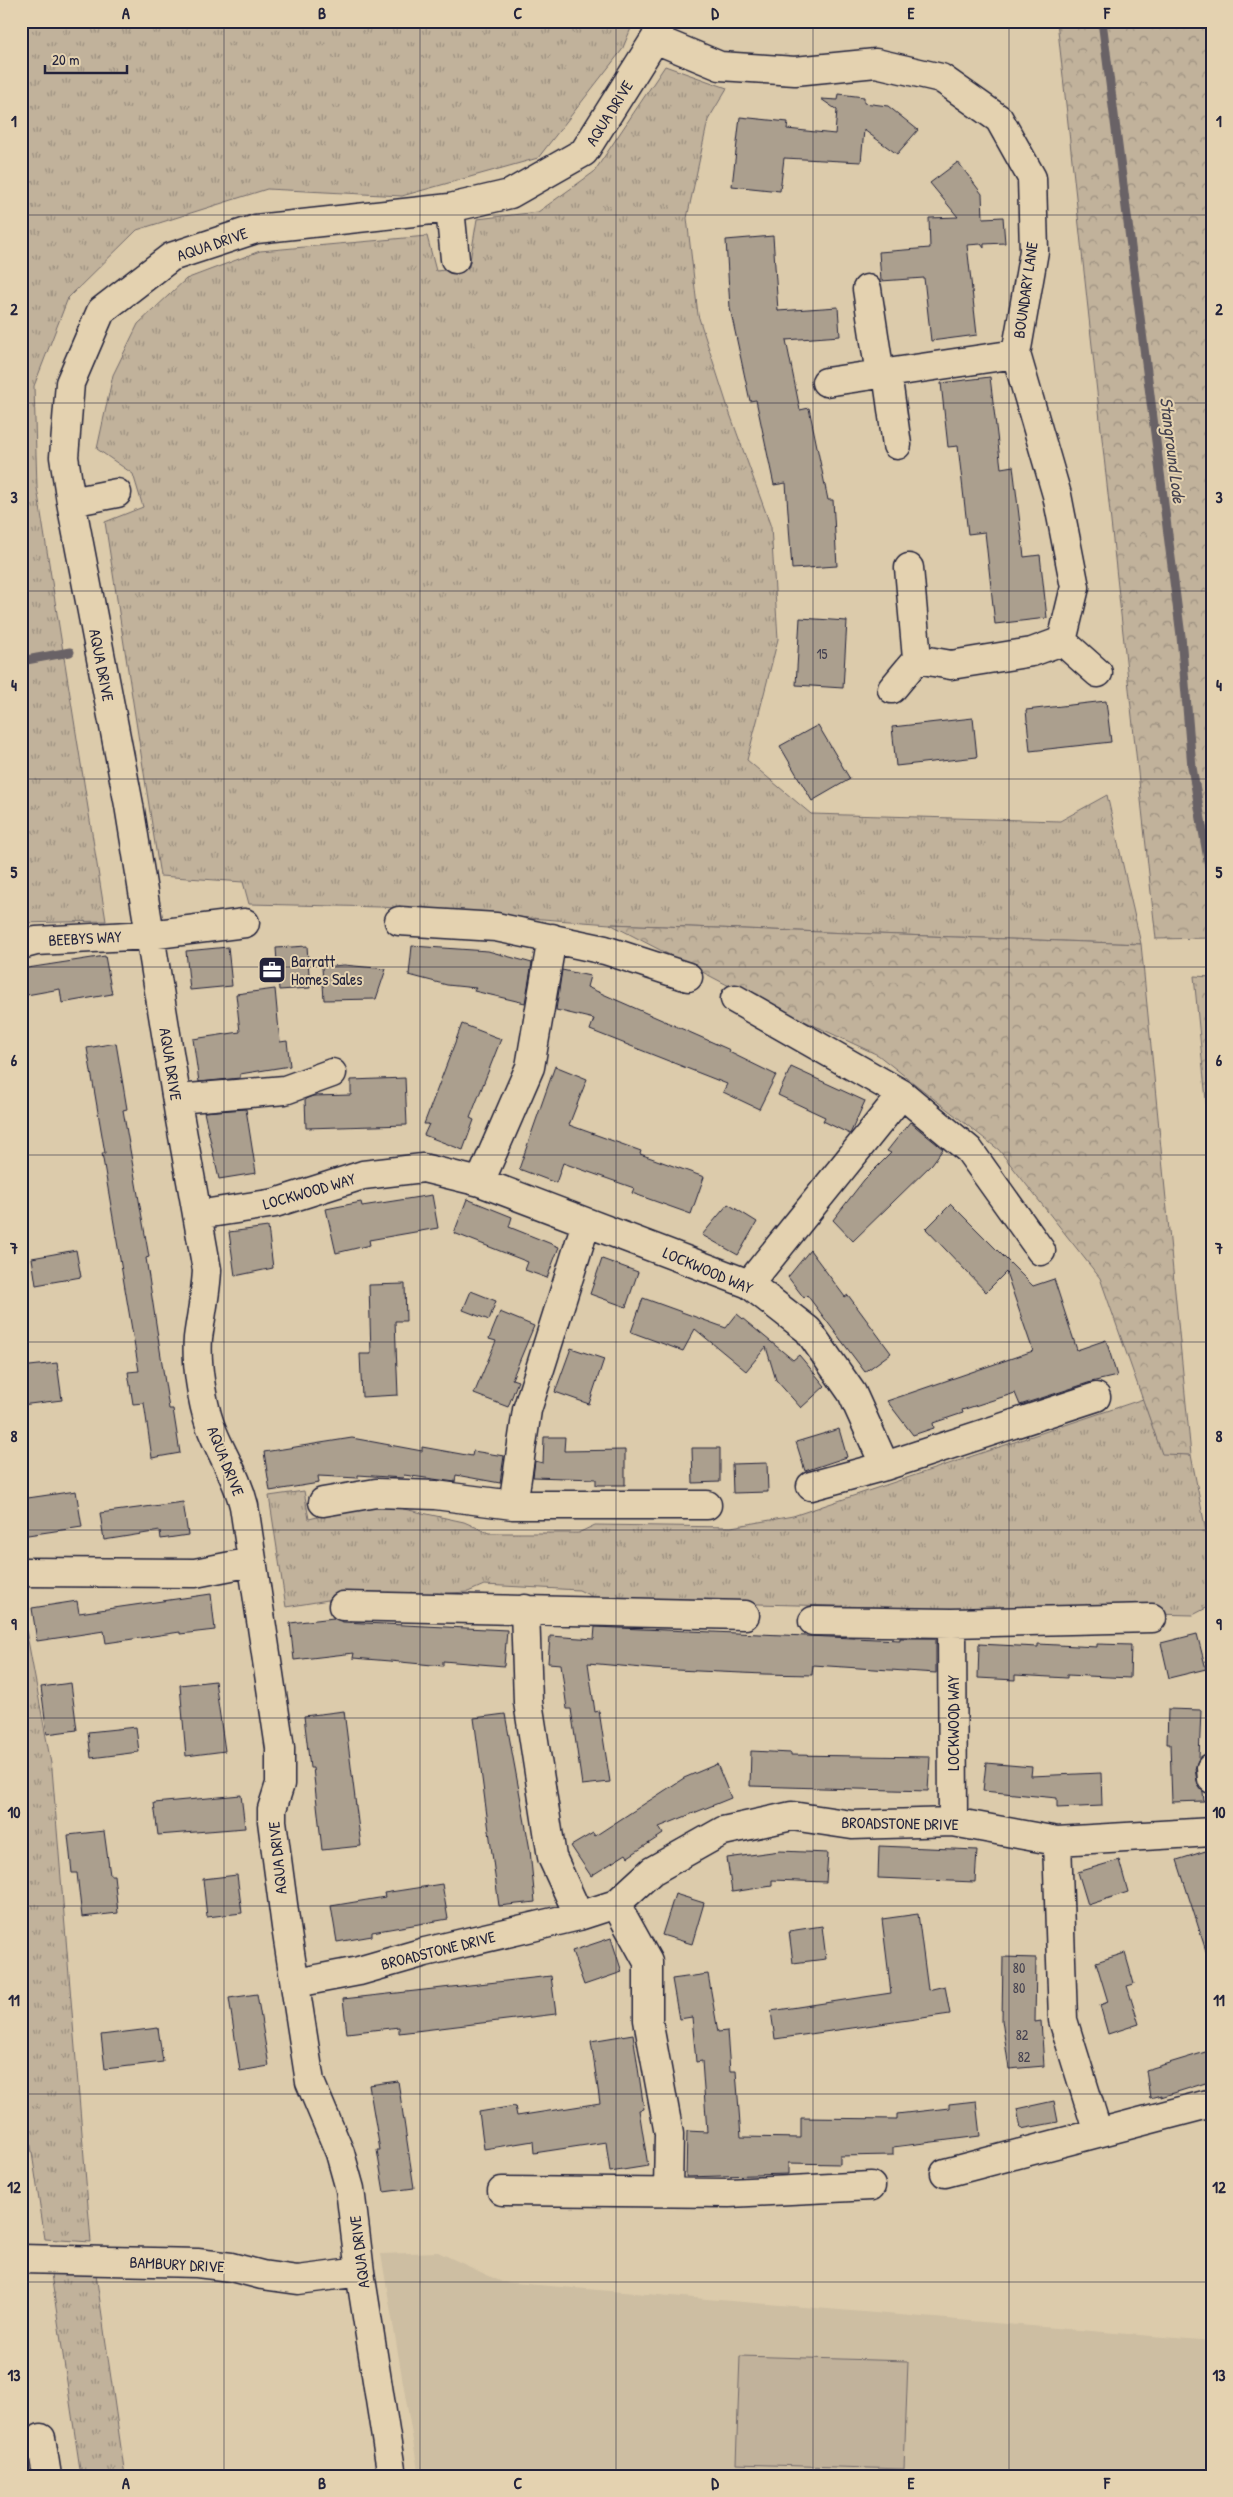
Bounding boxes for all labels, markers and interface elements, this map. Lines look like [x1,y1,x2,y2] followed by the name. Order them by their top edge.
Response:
[122,2,130,24] text: A
[318,2,326,24] text: B
[514,2,523,24] text: C
[711,2,719,24] text: D
[907,2,915,24] text: E
[1103,2,1111,24] text: F
[45,42,128,74] scale bar
[52,49,79,70] text: 20 m
[580,76,638,150] street label: AQUA DRIVE
[11,110,17,132] text: 1
[1216,110,1222,132] text: 1
[174,222,250,266] street label: AQUA DRIVE
[1007,240,1043,340] street label: BOUNDARY LANE
[10,298,18,320] text: 2
[1215,298,1223,320] text: 2
[1154,396,1192,505] water label: Stanground Lode
[10,486,18,508] text: 3
[1215,486,1223,508] text: 3
[84,627,120,703] street label: AQUA DRIVE
[816,644,828,663] house number: 15
[11,674,17,696] text: 4
[1216,674,1222,696] text: 4
[11,861,18,883] text: 5
[1216,861,1223,883] text: 5
[48,925,122,951] street label: BEEBYS WAY
[291,950,362,990] place label: Barratt Homes Sales
[257,955,287,985] office icon: Barratt Homes Sales
[154,1026,188,1102] street label: AQUA DRIVE
[11,1049,18,1071] text: 6
[1216,1049,1223,1071] text: 6
[260,1167,358,1215] street label: LOCKWOOD WAY
[9,1237,18,1259] text: 7
[1214,1237,1223,1259] text: 7
[660,1241,756,1299] street label: LOCKWOOD WAY
[202,1423,250,1499] street label: AQUA DRIVE
[11,1425,18,1447] text: 8
[1216,1425,1223,1447] text: 8
[11,1613,17,1635] text: 9
[1216,1613,1222,1635] text: 9
[942,1675,964,1771] street label: LOCKWOOD WAY
[8,1801,20,1823] text: 10
[1213,1801,1225,1823] text: 10
[841,1811,959,1835] street label: BROADSTONE DRIVE
[262,1820,292,1896] street label: AQUA DRIVE
[378,1925,498,1975] street label: BROADSTONE DRIVE
[1013,1958,1025,1977] house number: 80
[1013,1978,1025,1997] house number: 80
[8,1989,20,2011] text: 11
[1213,1989,1225,2011] text: 11
[1016,2025,1029,2044] house number: 82
[1018,2047,1031,2066] house number: 82
[7,2176,21,2198] text: 12
[1212,2176,1226,2198] text: 12
[344,2214,374,2290] street label: AQUA DRIVE
[129,2251,225,2277] street label: BAMBURY DRIVE
[8,2364,20,2386] text: 13
[1213,2364,1225,2386] text: 13
[122,2472,130,2494] text: A
[318,2472,326,2494] text: B
[514,2472,523,2494] text: C
[711,2472,719,2494] text: D
[907,2472,915,2494] text: E
[1103,2472,1111,2494] text: F

